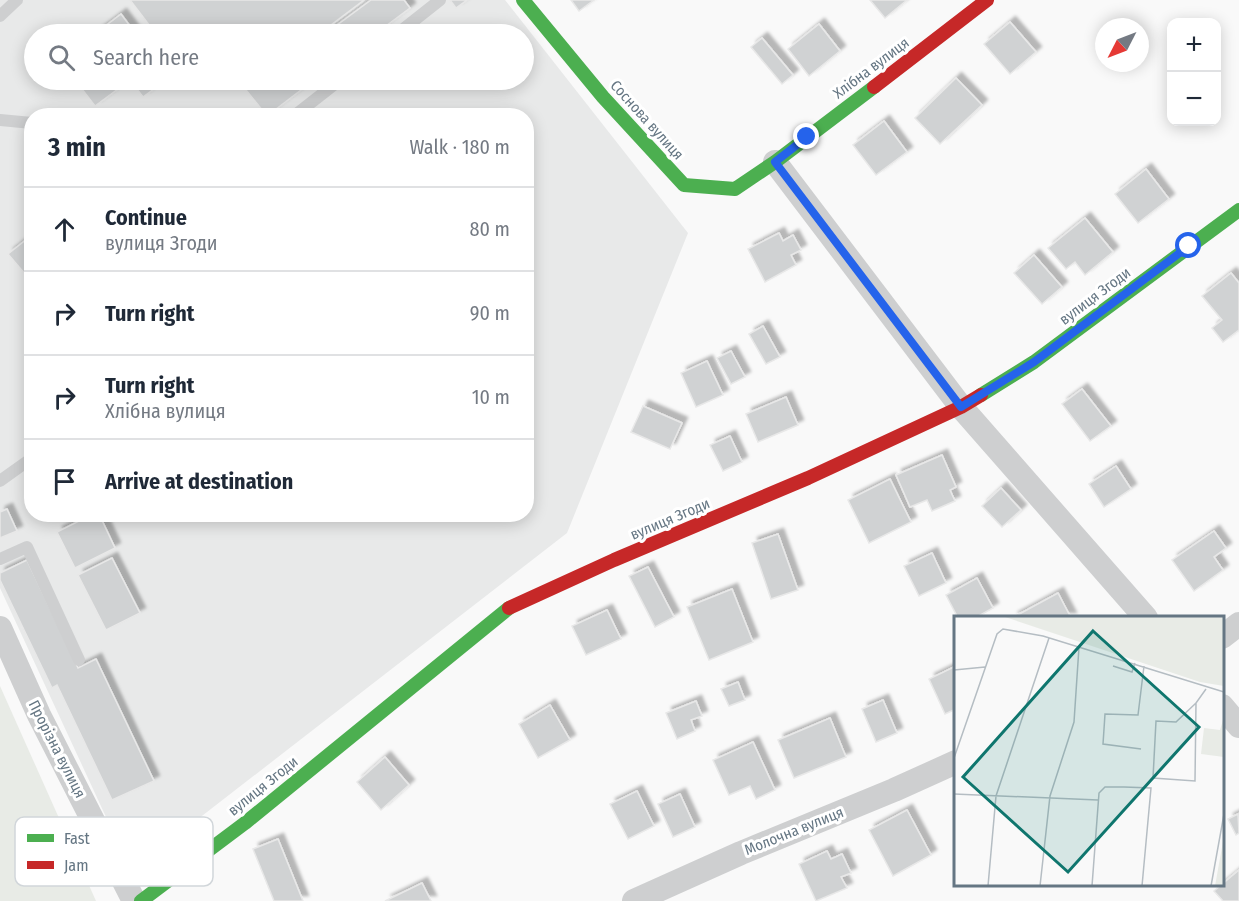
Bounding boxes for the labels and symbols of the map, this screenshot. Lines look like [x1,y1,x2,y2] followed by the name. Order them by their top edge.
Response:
[1095,18,1149,72] north arrow
[829,34,913,102] street label: Хлібна вулиця
[607,77,687,163] street label: Соснова вулиця
[793,123,819,149] route end
[1175,232,1201,258] route start
[1056,263,1134,329] street label: вулиця Згоди
[628,494,712,544] street label: вулиця Згоди
[954,616,1224,886] inset map
[25,697,89,801] street label: Прорізна вулиця
[225,752,301,820] street label: вулиця Згоди
[742,803,846,859] street label: Молочна вулиця
[15,817,213,886] legend
[64,829,91,848] text: Fast
[64,856,89,875] text: Jam

